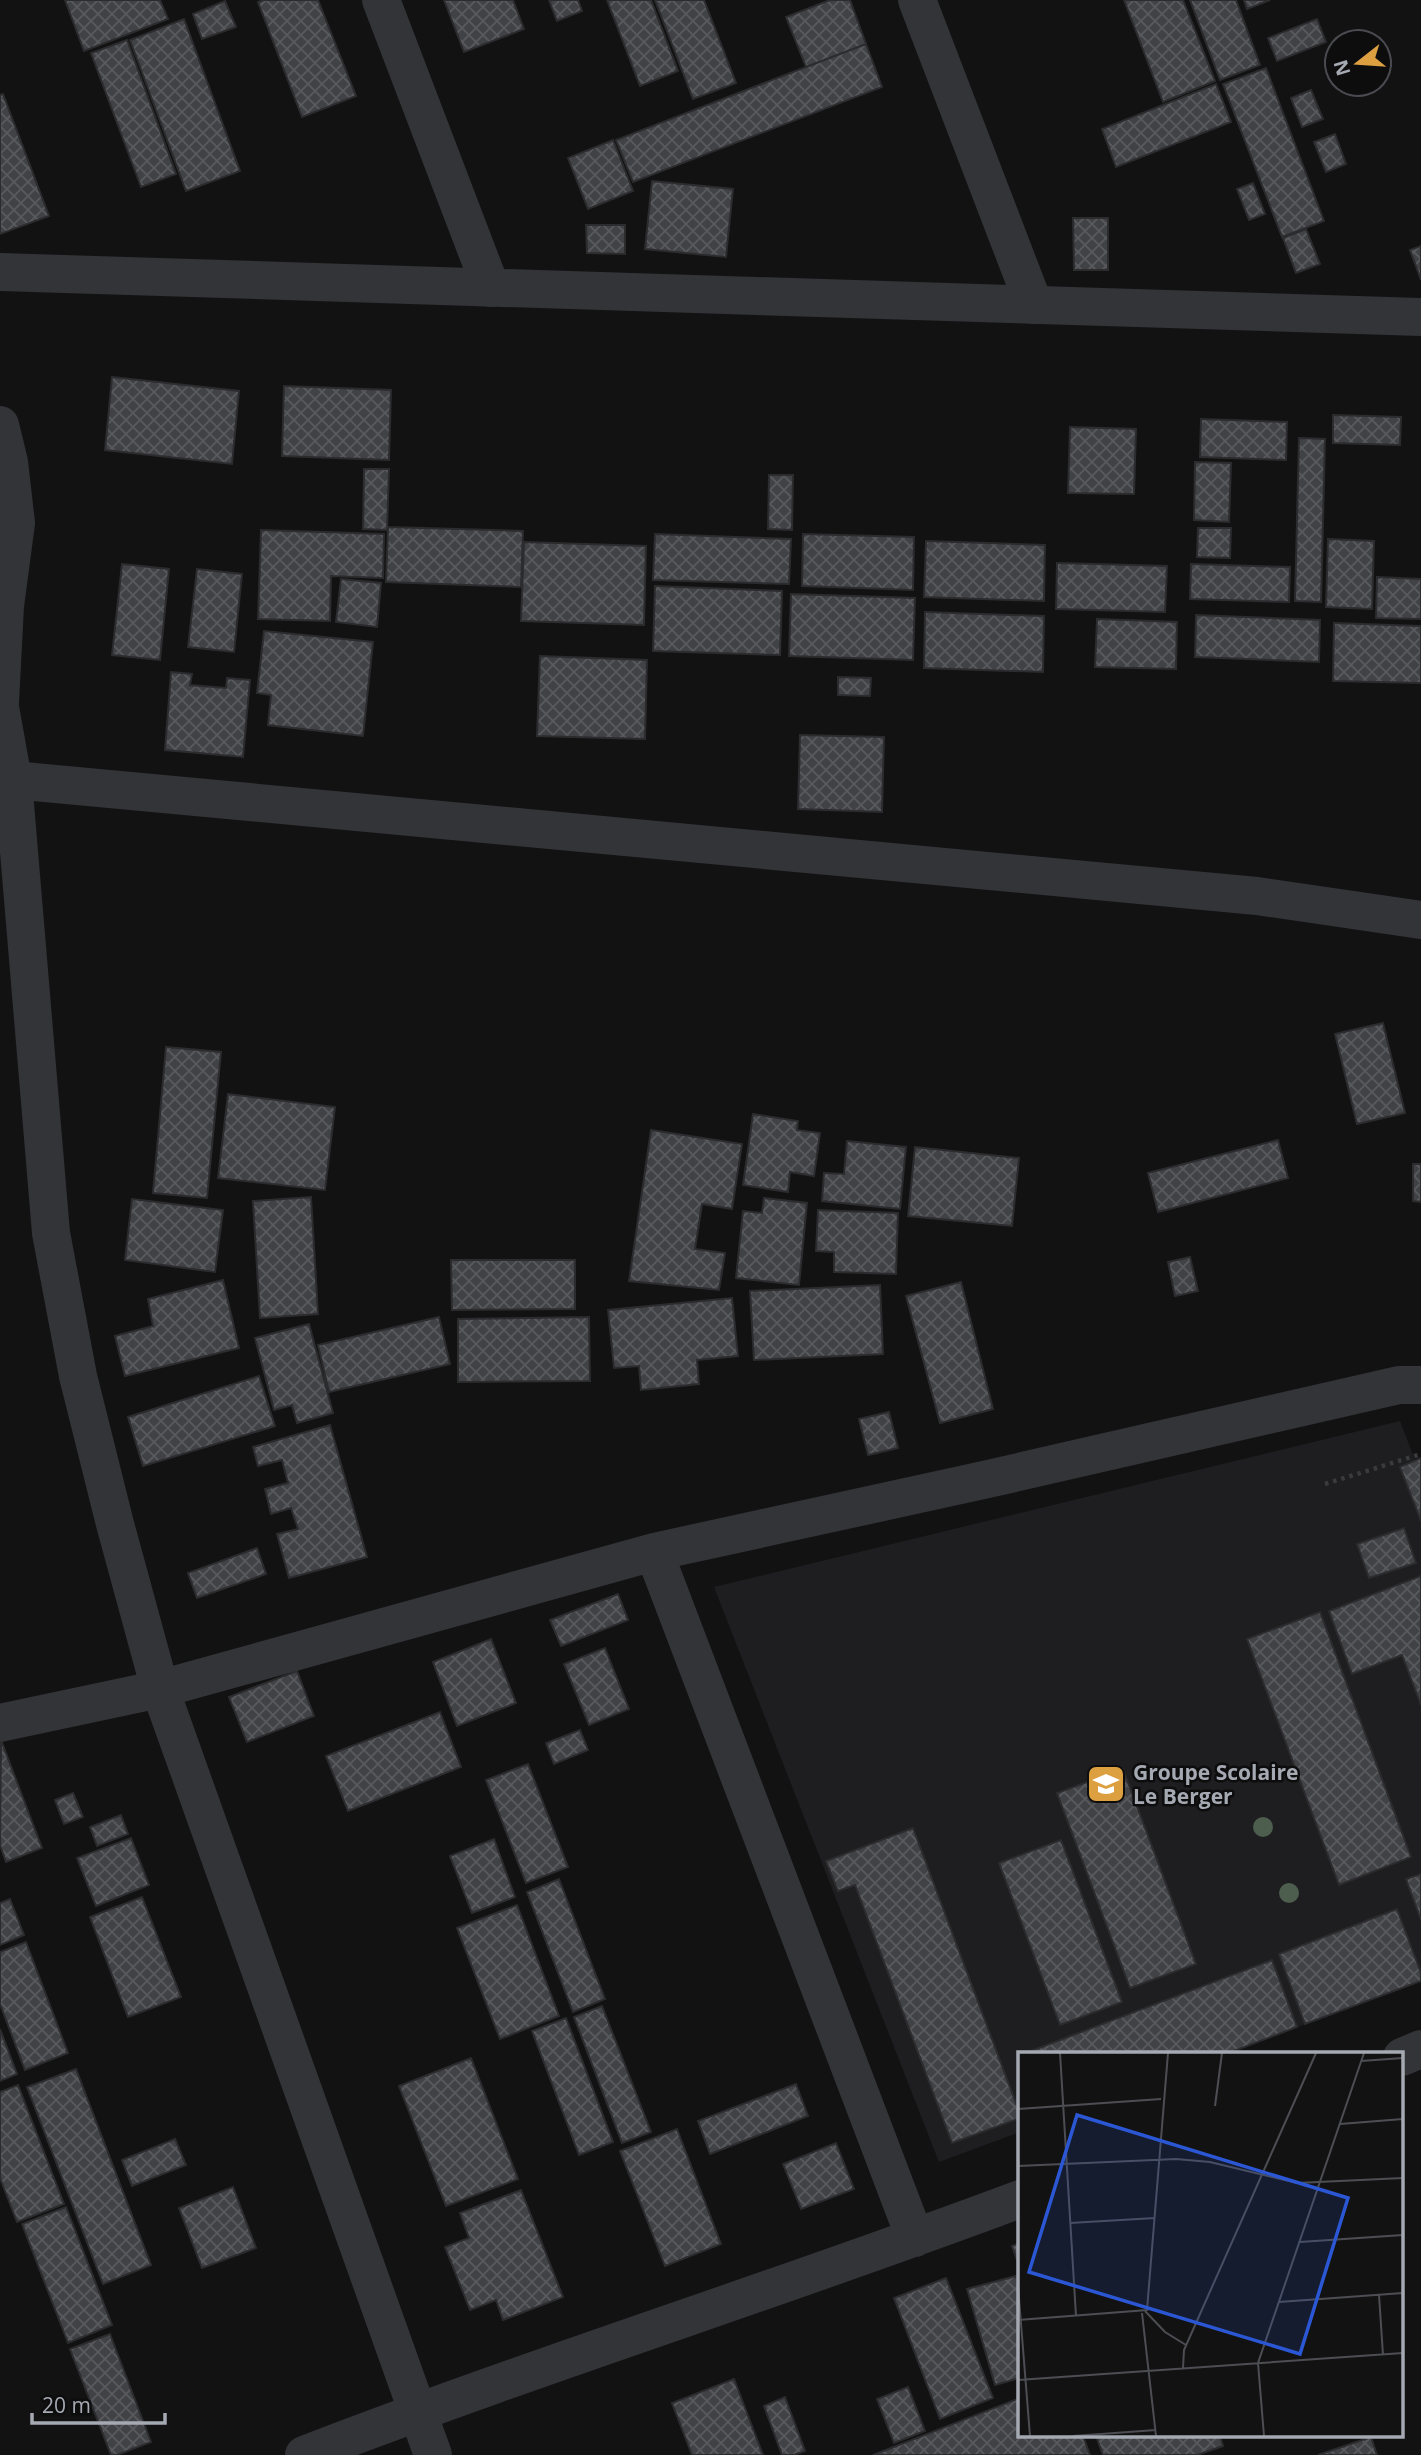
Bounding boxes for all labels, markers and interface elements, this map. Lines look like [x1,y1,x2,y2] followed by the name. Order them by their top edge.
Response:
[1323,28,1393,98] north arrow
[1327,57,1356,79] text: N
[1133,1758,1299,1810] place label: Groupe Scolaire Le Berger
[1085,1763,1127,1805] school or university icon: Groupe Scolaire Le Berger
[1018,2052,1404,2438] inset map
[32,2382,164,2426] scale bar
[42,2391,91,2419] text: 20 m

